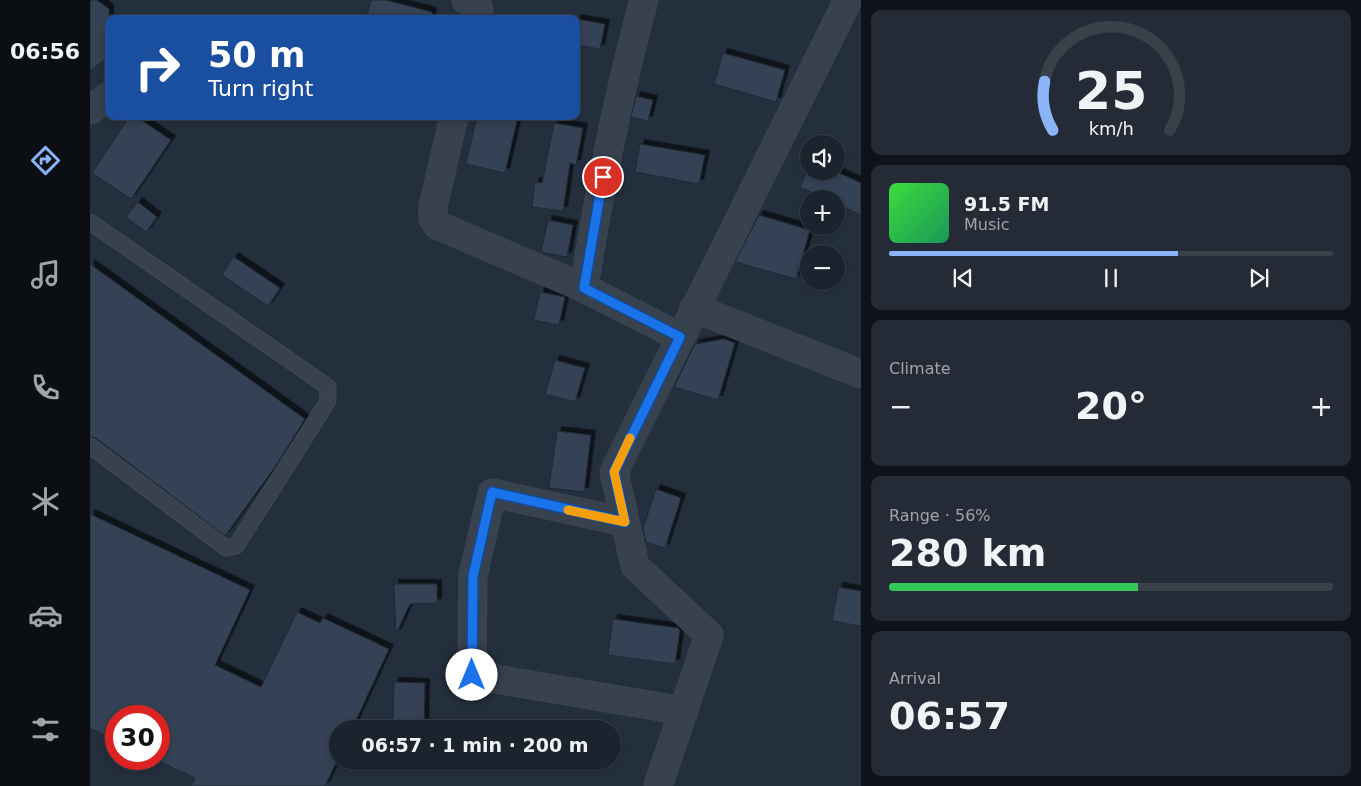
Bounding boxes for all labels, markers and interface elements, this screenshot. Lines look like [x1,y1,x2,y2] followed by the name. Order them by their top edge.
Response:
[125,35,190,100] icon: right
[208,35,305,75] text: 50 m
[10,39,80,64] text: 06:56
[1075,61,1147,121] text: 25
[208,76,313,101] text: Turn right
[1088,118,1134,139] text: km/h
[800,135,845,290] map controls
[800,135,845,180] button: sound
[28,143,63,178] icon: directions
[582,156,624,198] pin
[589,163,617,191] icon: arrive
[800,190,845,235] button: +
[964,193,1049,215] text: 91.5 FM
[964,215,1010,234] text: Music
[800,245,845,290] button: −
[28,257,63,292] icon: music
[949,264,977,292] icon: previous
[1097,264,1125,292] icon: pause
[1245,264,1273,292] icon: next
[889,359,951,378] text: Climate
[28,370,63,405] icon: phone
[1075,384,1147,428] text: 20°
[889,390,912,423] text: −
[1310,390,1333,423] text: +
[28,484,63,519] icon: climate
[889,506,991,525] text: Range · 56%
[889,531,1046,575] text: 280 km
[28,598,63,633] icon: car
[445,648,497,700] position arrow
[889,669,941,688] text: Arrival
[889,694,1010,738] text: 06:57
[105,705,170,770] speed limit sign: 30
[28,712,63,747] icon: filters
[361,734,589,756] text: 06:57 · 1 min · 200 m

